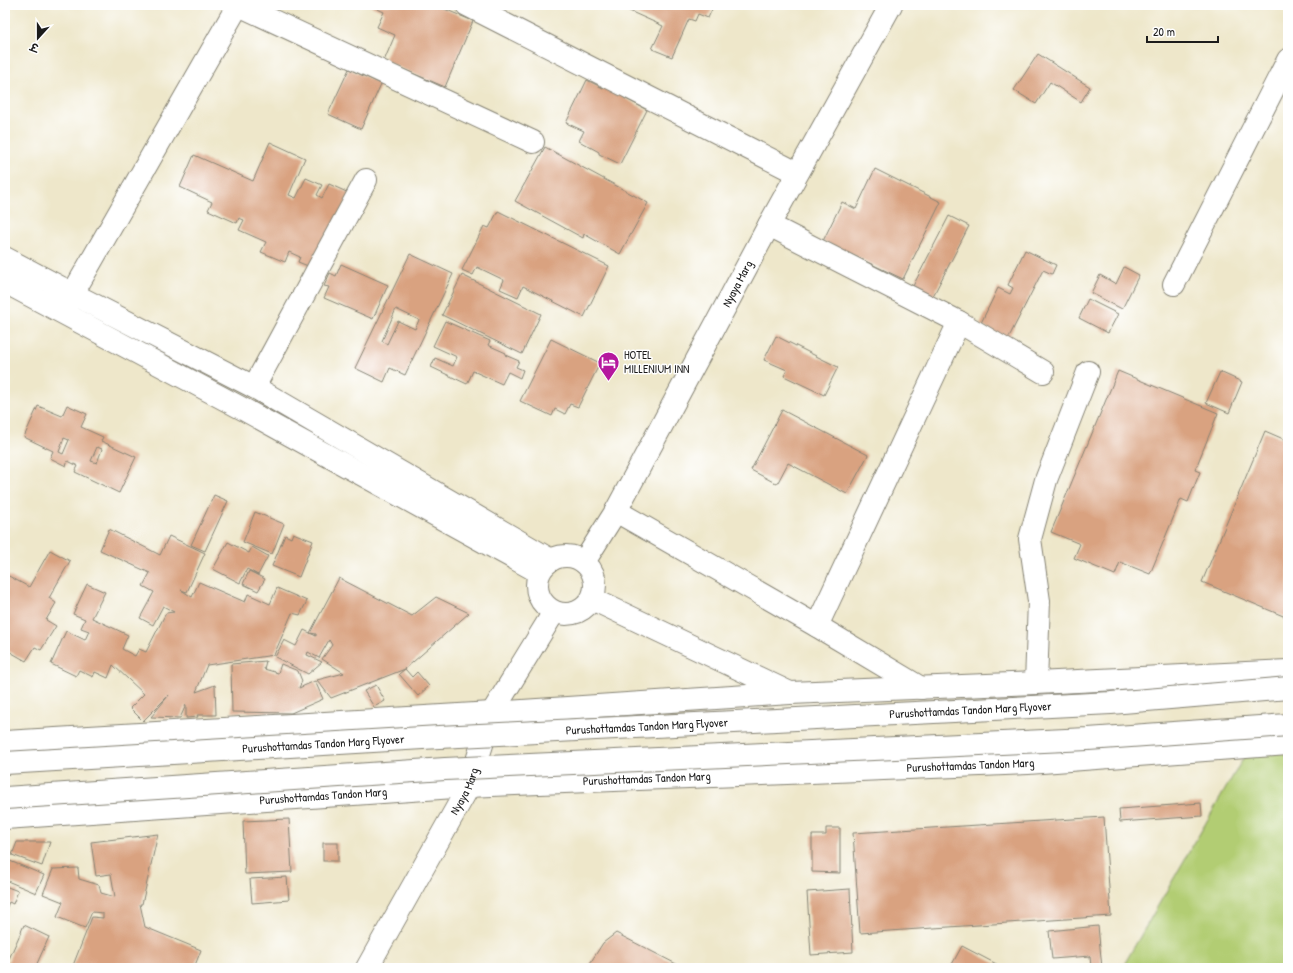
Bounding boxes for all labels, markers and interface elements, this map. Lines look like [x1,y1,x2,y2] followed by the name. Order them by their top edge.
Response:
[18,18,58,58] north arrow
[1147,18,1218,44] scale bar
[1153,23,1175,40] text: 20 m
[27,39,41,56] text: उ
[718,257,757,310] street label: Nyaya Marg
[624,346,690,377] place label: HOTEL MILLENIUM INN
[595,349,621,382] hotel icon: HOTEL MILLENIUM INN
[889,697,1052,722] street label: Purushottamdas Tandon Marg Flyover
[565,713,729,739] street label: Purushottamdas Tandon Marg Flyover
[242,730,405,757] street label: Purushottamdas Tandon Marg Flyover
[906,754,1035,776] street label: Purushottamdas Tandon Marg
[446,766,482,818] street label: Nyaya Marg
[583,767,711,789] street label: Purushottamdas Tandon Marg
[259,783,388,808] street label: Purushottamdas Tandon Marg

